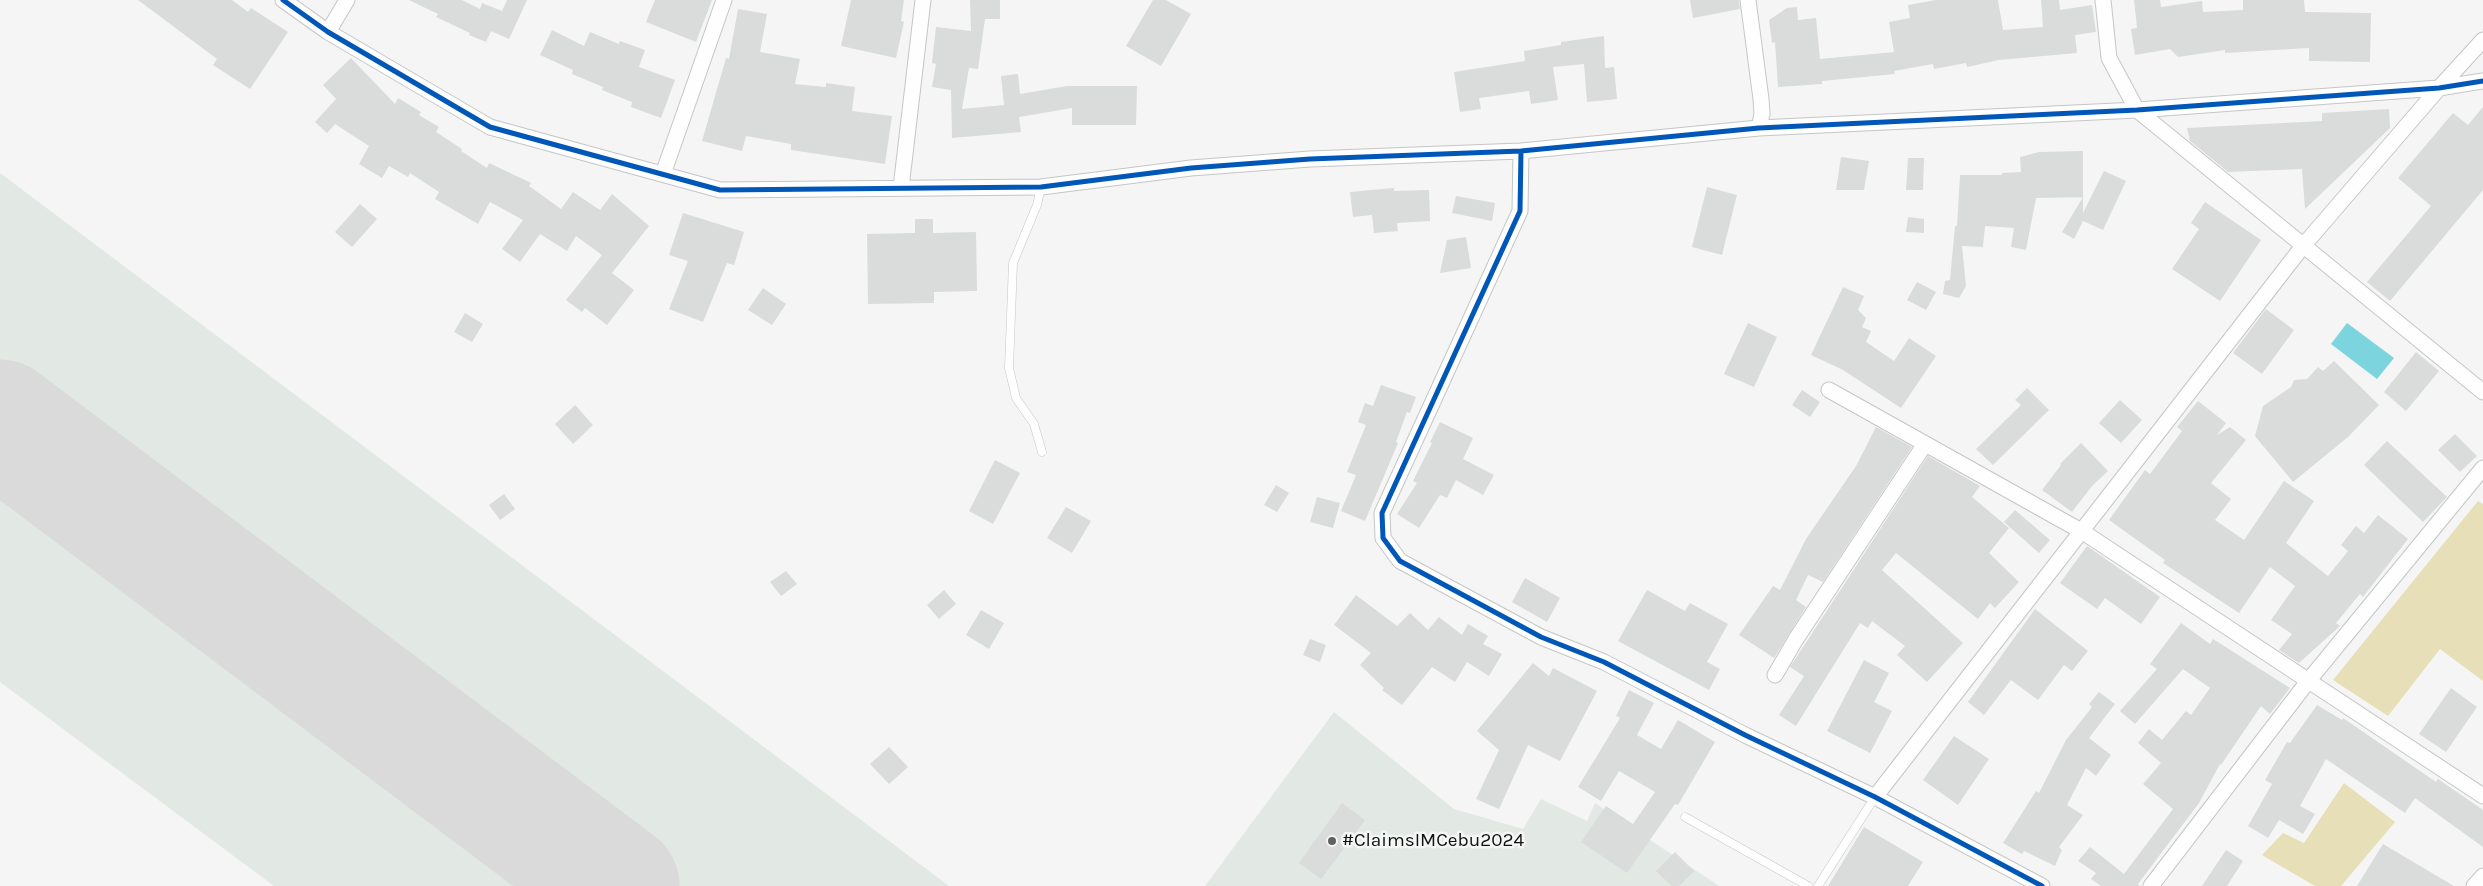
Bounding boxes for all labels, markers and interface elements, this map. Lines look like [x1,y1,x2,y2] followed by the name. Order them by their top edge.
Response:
[1342,830,1524,852] place label: #ClaimsIMCebu2024
[1326,835,1338,847] marker: #ClaimsIMCebu2024

